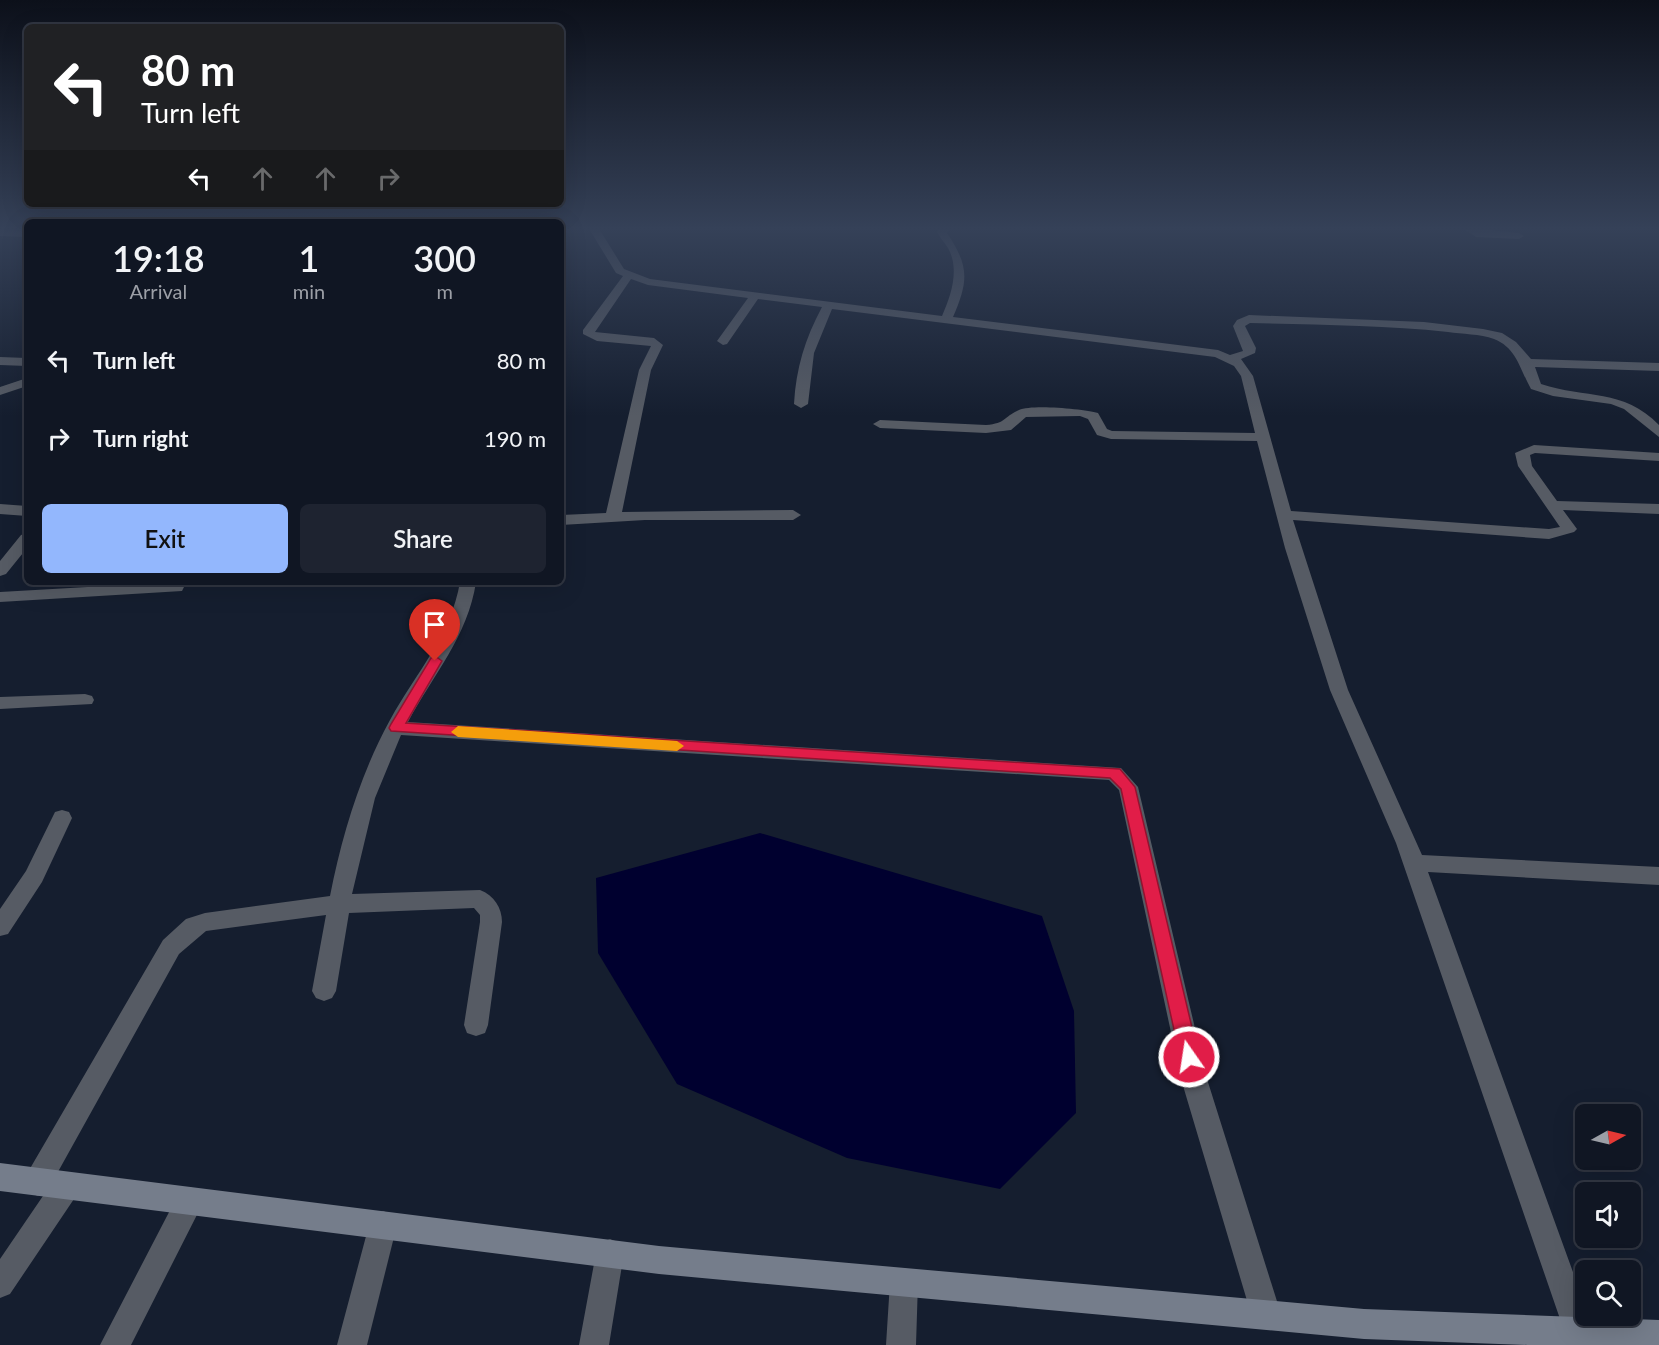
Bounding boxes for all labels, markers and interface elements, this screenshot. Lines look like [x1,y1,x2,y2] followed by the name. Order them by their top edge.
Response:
[141,45,235,95] text: 80 m
[42,48,120,126] icon: left
[141,96,240,129] text: Turn left
[183,162,216,195] icon: left
[246,162,279,195] icon: ahead
[309,162,342,195] icon: ahead
[372,162,405,195] icon: right
[112,236,205,280] text: 19:18
[299,236,319,280] text: 1
[413,236,476,280] text: 300
[130,279,187,303] text: Arrival
[293,279,325,303] text: min
[436,279,453,303] text: m
[42,344,75,377] icon: left
[93,347,175,374] text: Turn left
[497,347,546,374] text: 80 m
[42,422,75,455] icon: right
[93,425,188,452] text: Turn right
[484,425,546,452] text: 190 m
[42,504,288,573] button: Exit
[300,504,546,573] button: Share
[409,599,460,661] pin
[418,608,451,641] icon: arrive
[1157,1025,1221,1089] position arrow
[1575,1104,1641,1170] north arrow
[1575,1104,1641,1326] map controls
[1575,1182,1641,1248] button: sound
[1575,1260,1641,1326] button: search

